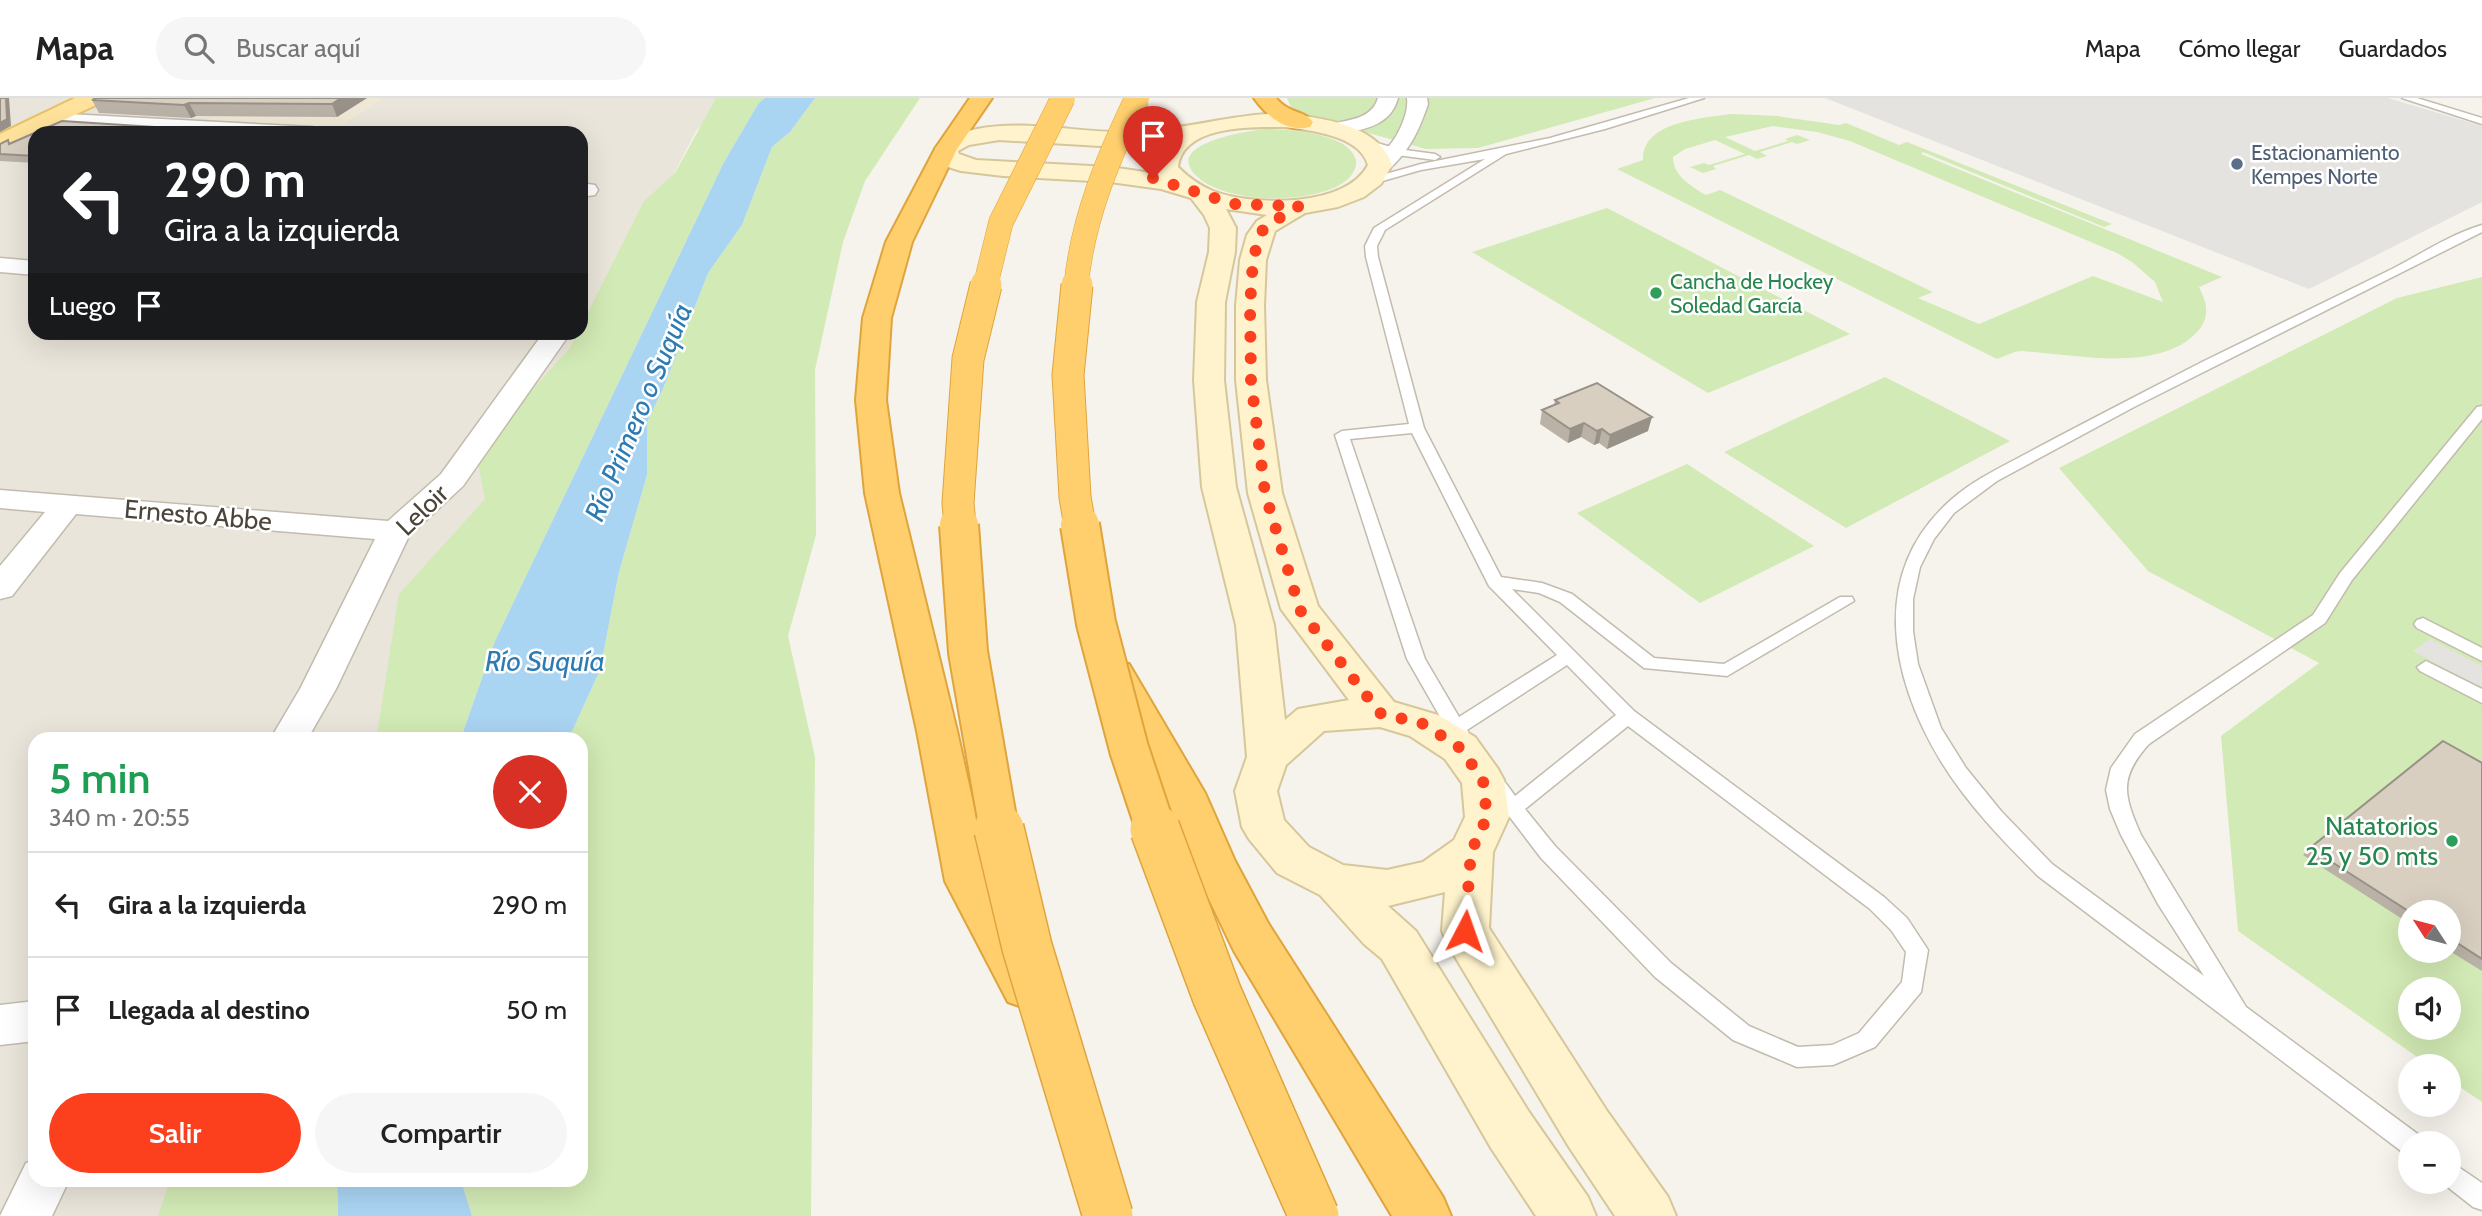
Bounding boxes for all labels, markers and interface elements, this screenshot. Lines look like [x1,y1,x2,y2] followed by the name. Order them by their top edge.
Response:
[156,17,646,80] search box
[35,28,114,68] text: Mapa
[180,29,218,67] icon: search
[236,32,360,64] text: Buscar aquí
[2085,34,2141,63] text: Mapa
[2179,34,2300,63] text: Cómo llegar
[2338,34,2447,63] text: Guardados
[1123,106,1183,178] pin
[1134,117,1172,155] icon: arrive
[2251,140,2399,189] place label: Estacionamiento Kempes Norte
[164,150,306,209] text: 290 m
[49,154,140,245] icon: left
[2229,156,2245,172] marker: Estacionamiento Kempes Norte
[164,210,399,249] text: Gira a la izquierda
[1670,269,1834,318] place label: Cancha de Hockey Soledad García
[1648,285,1664,301] marker: Cancha de Hockey Soledad García
[130,287,168,325] icon: arrive
[49,290,116,322] text: Luego
[577,298,699,526] water label: Río Primero o Suquía
[389,477,455,542] street label: Leloir
[123,493,273,537] street label: Ernesto Abbe
[485,644,605,678] water label: Río Suquía
[49,752,151,804] text: 5 min
[493,755,567,829] button: close
[49,804,190,832] text: 340 m · 20:55
[2305,810,2438,872] place label: Natatorios 25 y 50 mts
[2444,833,2460,849] marker: Natatorios 25 y 50 mts
[49,886,87,924] icon: left
[108,889,306,921] text: Gira a la izquierda
[492,889,567,921] text: 290 m
[1428,894,1502,968] position arrow
[2398,900,2460,962] north arrow
[2398,900,2461,1194] map controls
[2398,977,2461,1040] button: sound
[49,991,87,1029] icon: arrive
[108,994,310,1026] text: Llegada al destino
[506,994,567,1026] text: 50 m
[2398,1054,2461,1117] button: +
[49,1093,301,1173] button: Salir
[315,1093,567,1173] button: Compartir
[2398,1131,2461,1194] button: −

